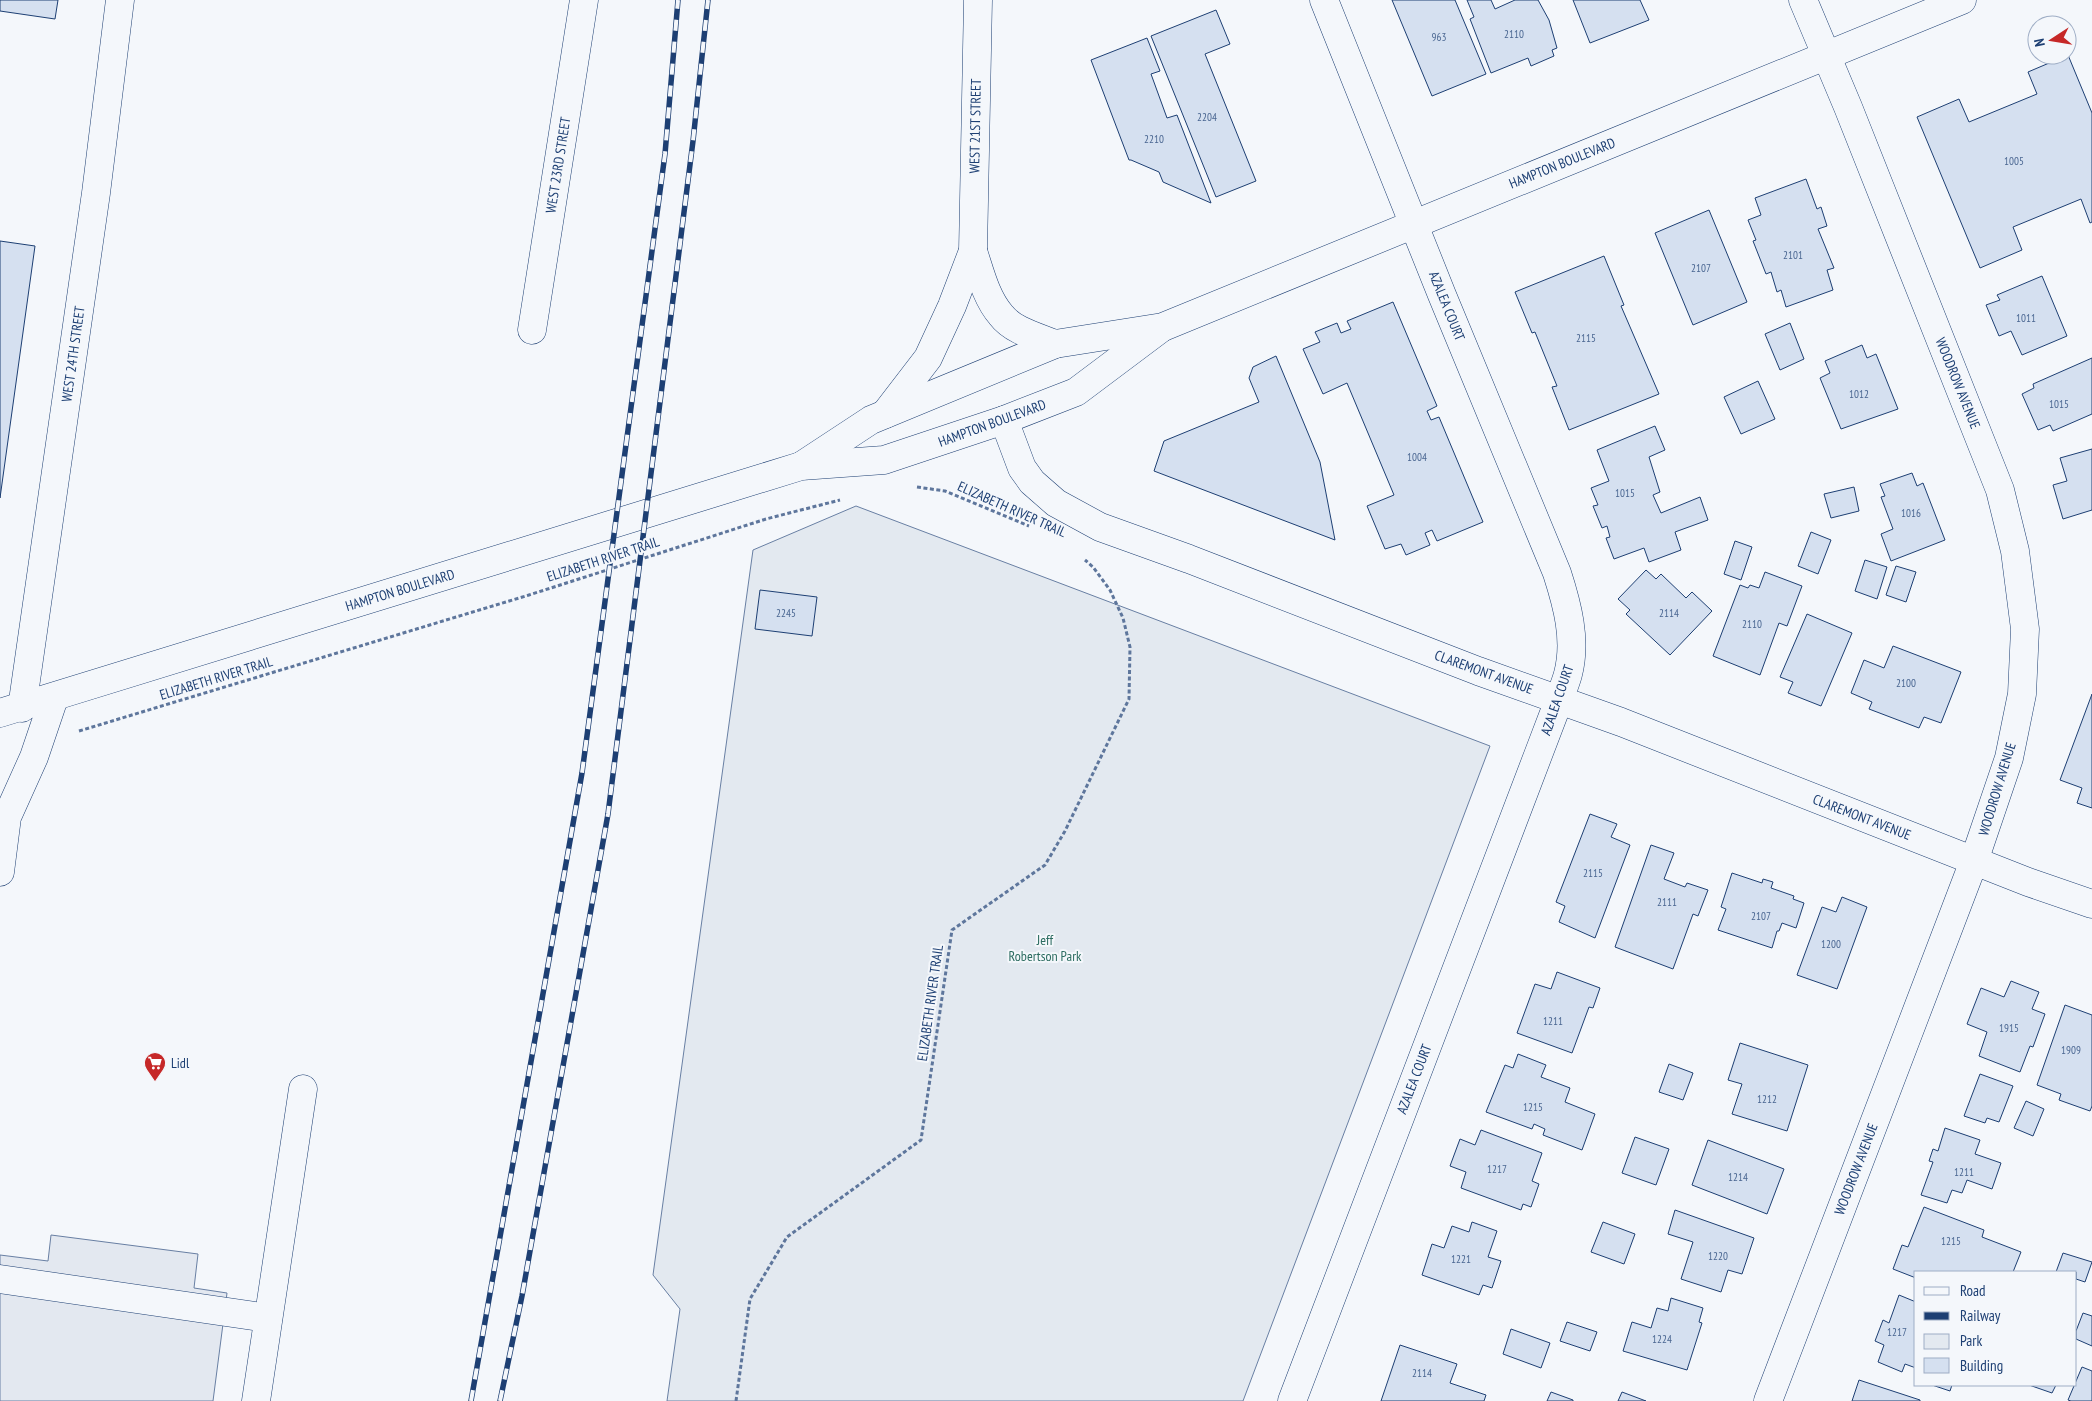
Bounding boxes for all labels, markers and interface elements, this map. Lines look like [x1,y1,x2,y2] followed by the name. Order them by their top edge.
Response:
[2027,15,2077,65] north arrow
[1504,27,1524,41] house number: 2110
[1432,30,1446,44] house number: 963
[2030,37,2049,48] text: N
[965,78,985,174] street label: WEST 21ST STREET
[1197,110,1217,124] house number: 2204
[542,115,575,214] street label: WEST 23RD STREET
[1144,132,1164,146] house number: 2210
[1506,133,1618,193] street label: HAMPTON BOULEVARD
[2004,154,2024,168] house number: 1005
[1783,248,1803,262] house number: 2101
[1691,261,1711,275] house number: 2107
[1425,269,1469,344] street label: AZALEA COURT
[57,304,89,403] street label: WEST 24TH STREET
[2016,311,2036,325] house number: 1011
[1576,331,1596,345] house number: 2115
[1932,335,1984,431] street label: WOODROW AVENUE
[1849,387,1869,401] house number: 1012
[936,395,1048,451] street label: HAMPTON BOULEVARD
[2049,397,2069,411] house number: 1015
[1407,450,1427,464] house number: 1004
[955,477,1069,541] street label: ELIZABETH RIVER TRAIL
[1615,486,1635,500] house number: 1015
[1901,506,1921,520] house number: 1016
[545,532,662,586] street label: ELIZABETH RIVER TRAIL
[343,565,457,615] street label: HAMPTON BOULEVARD
[776,606,796,620] house number: 2245
[1659,606,1679,620] house number: 2114
[1742,617,1762,631] house number: 2110
[1432,646,1536,698] street label: CLAREMONT AVENUE
[157,652,275,704] street label: ELIZABETH RIVER TRAIL
[1537,662,1578,738] street label: AZALEA COURT
[1896,676,1916,690] house number: 2100
[1974,740,2020,838] street label: WOODROW AVENUE
[1810,790,1914,844] street label: CLAREMONT AVENUE
[1583,866,1603,880] house number: 2115
[1657,895,1677,909] house number: 2111
[1751,909,1771,923] house number: 2107
[1009,931,1082,965] park label: Jeff Robertson Park
[1821,937,1841,951] house number: 1200
[913,944,947,1062] street label: ELIZABETH RIVER TRAIL
[1543,1014,1563,1028] house number: 1211
[1999,1021,2019,1035] house number: 1915
[1392,1041,1436,1116] street label: AZALEA COURT
[2061,1043,2081,1057] house number: 1909
[143,1051,167,1082] supermarket icon: Lidl
[171,1054,190,1072] place label: Lidl
[1757,1092,1777,1106] house number: 1212
[1523,1100,1543,1114] house number: 1215
[1830,1121,1882,1217] street label: WOODROW AVENUE
[1487,1162,1507,1176] house number: 1217
[1954,1165,1974,1179] house number: 1211
[1728,1170,1748,1184] house number: 1214
[1941,1234,1961,1248] house number: 1215
[1708,1249,1728,1263] house number: 1220
[1451,1252,1471,1266] house number: 1221
[1914,1271,2077,1386] legend
[1960,1281,1986,1300] text: Road
[1960,1306,2001,1325] text: Railway
[1887,1325,1907,1339] house number: 1217
[1960,1331,1982,1350] text: Park
[1652,1332,1672,1346] house number: 1224
[1960,1356,2003,1375] text: Building
[1412,1366,1432,1380] house number: 2114

